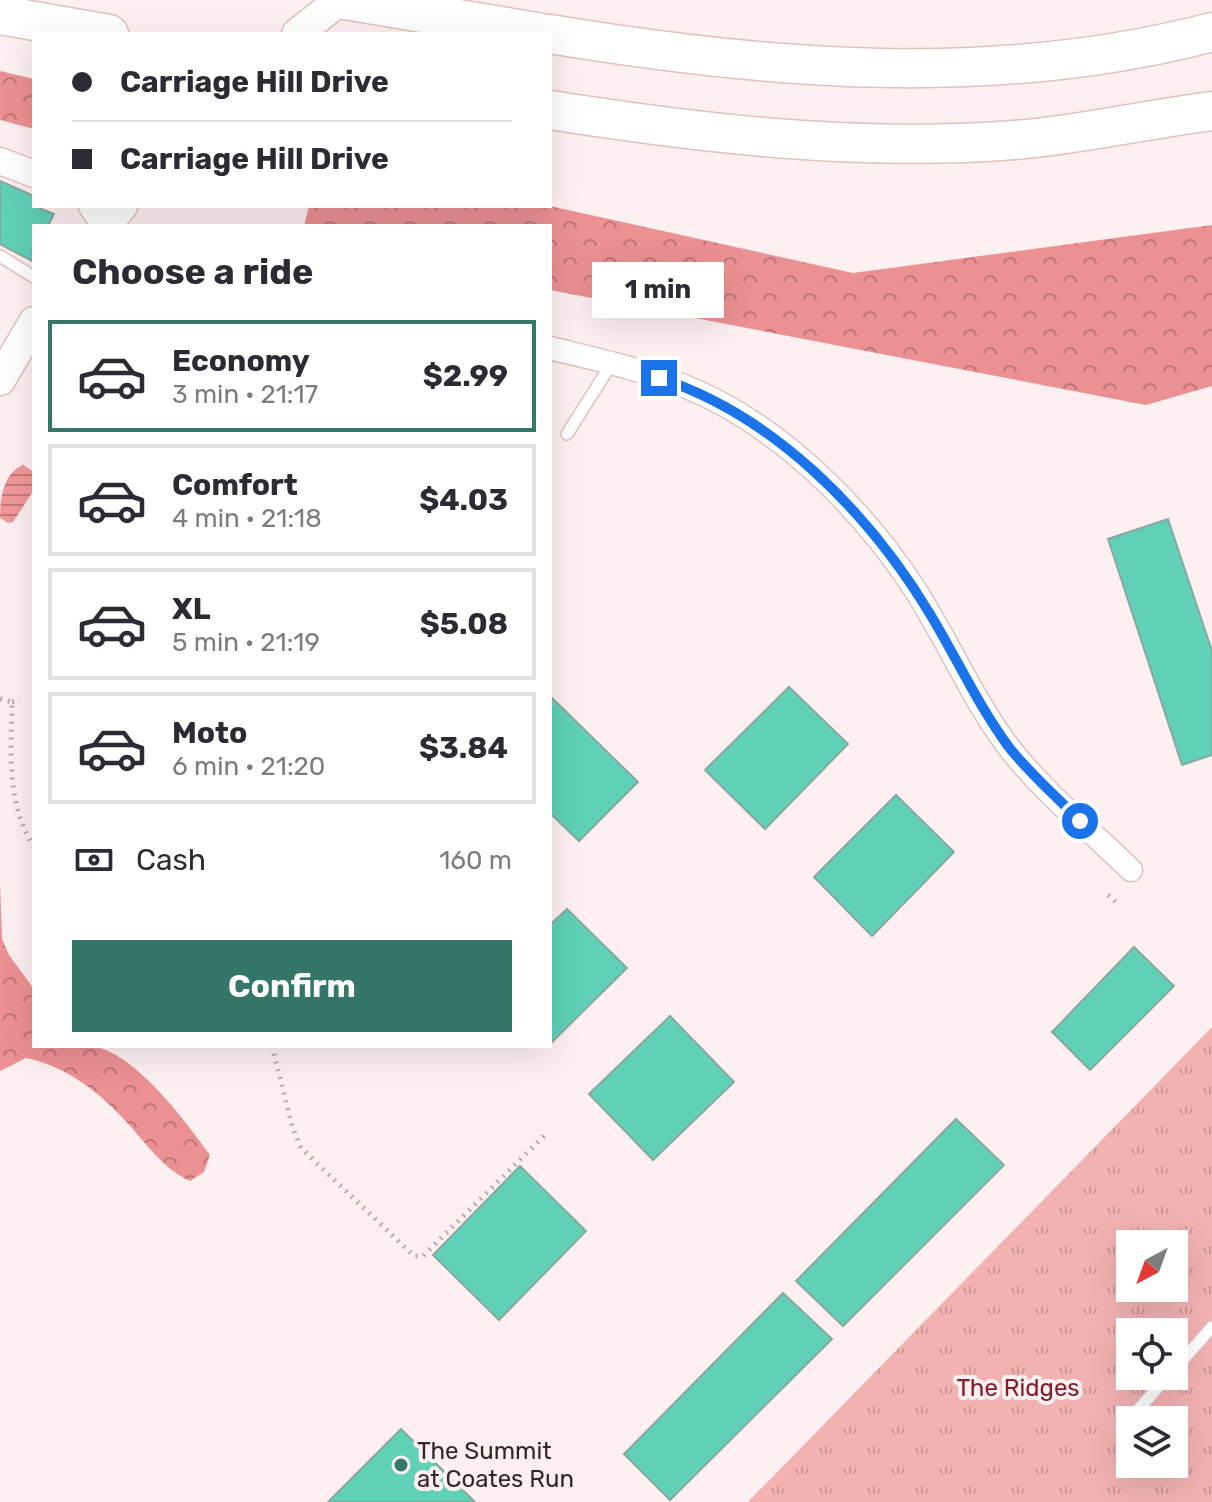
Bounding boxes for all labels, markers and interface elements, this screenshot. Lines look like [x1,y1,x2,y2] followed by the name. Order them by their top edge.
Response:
[120,64,389,100] text: Carriage Hill Drive
[120,141,389,177] text: Carriage Hill Drive
[72,250,313,293] text: Choose a ride
[593,262,725,318] callout: 1 min
[625,274,691,305] text: 1 min
[76,340,148,412] icon: car
[172,343,310,379] text: Economy
[423,358,508,394] text: $2.99
[641,360,677,396] route end
[172,379,318,410] text: 3 min · 21:17
[76,464,148,536] icon: car
[172,467,298,503] text: Comfort
[419,482,508,518] text: $4.03
[172,503,322,534] text: 4 min · 21:18
[76,588,148,660] icon: car
[172,591,211,627] text: XL
[420,606,508,642] text: $5.08
[172,627,320,658] text: 5 min · 21:19
[76,712,148,784] icon: car
[172,715,247,751] text: Moto
[419,730,508,766] text: $3.84
[172,751,325,782] text: 6 min · 21:20
[1062,803,1098,839] route start
[72,838,116,882] icon: cash
[136,842,206,878] text: Cash
[439,845,512,876] text: 160 m
[72,940,512,1032] button: Confirm
[1116,1230,1188,1302] north arrow
[1116,1230,1188,1478] map controls
[1116,1318,1188,1390] button: locate
[956,1374,1080,1402] park label: The Ridges
[1116,1406,1188,1478] button: layers
[417,1437,574,1493] place label: The Summit at Coates Run
[392,1456,410,1474] marker: The Summit at Coates Run

